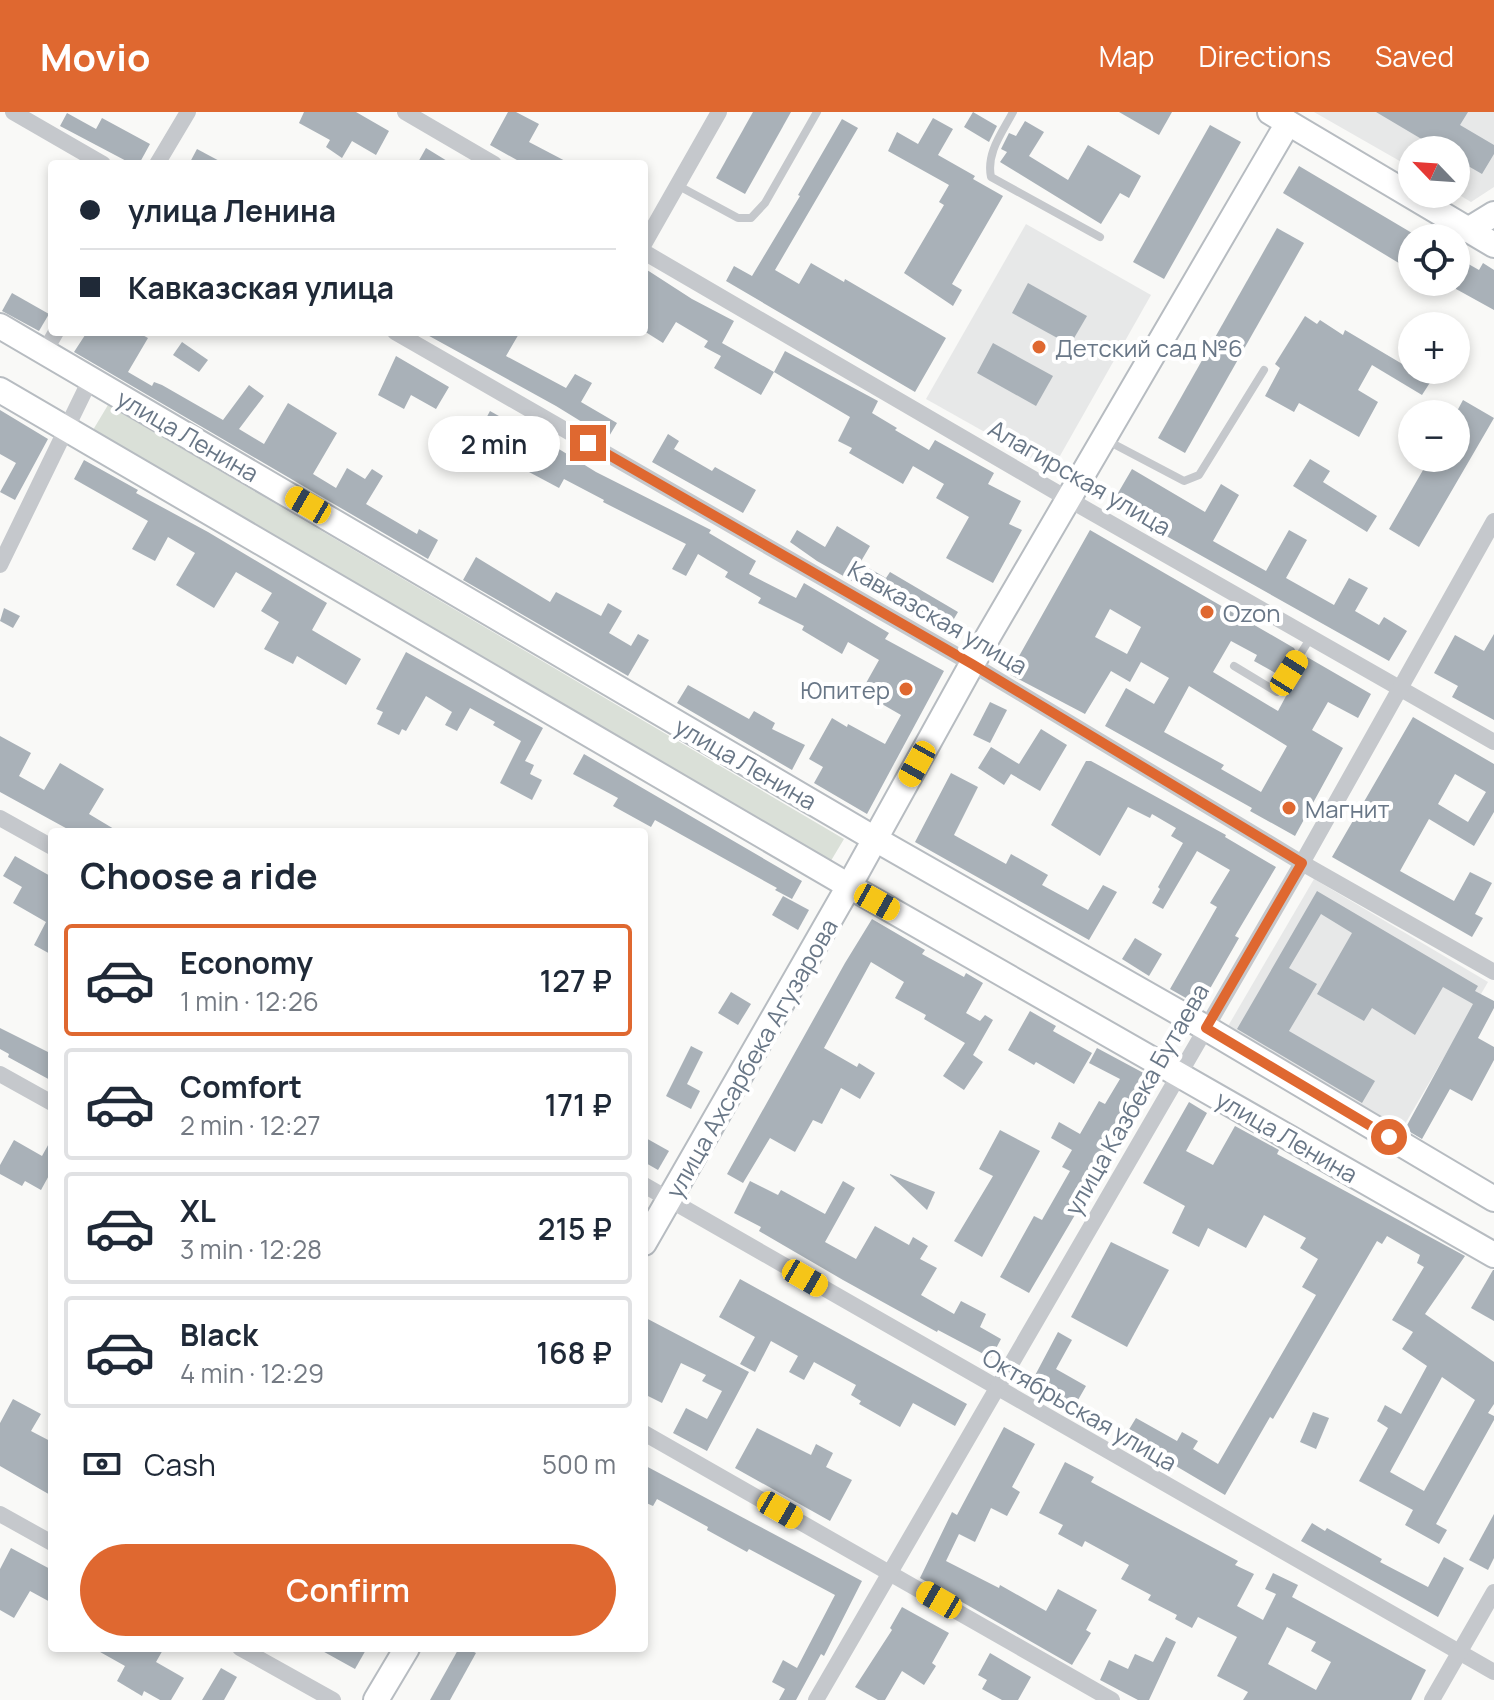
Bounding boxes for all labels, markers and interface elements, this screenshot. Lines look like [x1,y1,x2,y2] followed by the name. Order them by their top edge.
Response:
[40,30,150,82] text: Movio
[1099,37,1154,75] text: Map
[1198,37,1331,75] text: Directions
[1375,37,1454,75] text: Saved
[1398,136,1470,208] north arrow
[1398,136,1470,472] map controls
[128,190,336,231] text: улица Ленина
[1398,224,1470,296] button: locate
[128,267,394,308] text: Кавказская улица
[1398,312,1470,384] button: +
[1055,331,1243,364] place label: Детский сад №6
[1030,338,1048,356] marker: Детский сад №6
[111,381,265,489] street label: улица Ленина
[1398,400,1470,472] button: −
[983,411,1177,543] street label: Алагирская улица
[428,415,560,471] callout: 2 min
[570,425,606,461] route end
[461,426,527,462] text: 2 min
[281,483,335,527] car
[842,552,1034,682] street label: Кавказская улица
[1223,596,1281,629] place label: Ozon
[1198,603,1216,621] marker: Ozon
[1266,646,1312,700] car
[800,673,890,706] place label: Юпитер
[897,680,915,698] marker: Юпитер
[669,709,823,817] street label: улица Ленина
[895,737,939,791] car
[1305,792,1390,825] place label: Магнит
[1280,799,1298,817] marker: Магнит
[80,851,318,900] text: Choose a ride
[850,880,904,924] car
[657,912,845,1204] street label: улица Ахсарбека Агузарова
[180,942,313,983] text: Economy
[84,944,156,1016] icon: car
[540,960,612,1001] text: 127 ₽
[1056,977,1216,1221] street label: улица Казбека Бутаева
[180,983,319,1019] text: 1 min · 12:26
[180,1066,302,1107] text: Comfort
[84,1068,156,1140] icon: car
[1210,1082,1364,1190] street label: улица Ленина
[545,1084,612,1125] text: 171 ₽
[180,1107,320,1143] text: 2 min · 12:27
[1371,1119,1407,1155] route start
[180,1190,216,1231] text: XL
[84,1192,156,1264] icon: car
[538,1208,612,1249] text: 215 ₽
[180,1231,322,1267] text: 3 min · 12:28
[778,1256,832,1300] car
[180,1314,258,1355] text: Black
[84,1316,156,1388] icon: car
[536,1332,612,1373] text: 168 ₽
[977,1340,1183,1478] street label: Октябрьская улица
[180,1355,324,1391] text: 4 min · 12:29
[80,1442,124,1486] icon: cash
[144,1444,216,1485] text: Cash
[542,1446,616,1482] text: 500 m
[753,1488,807,1532] car
[80,1544,616,1636] button: Confirm
[912,1578,966,1622] car

